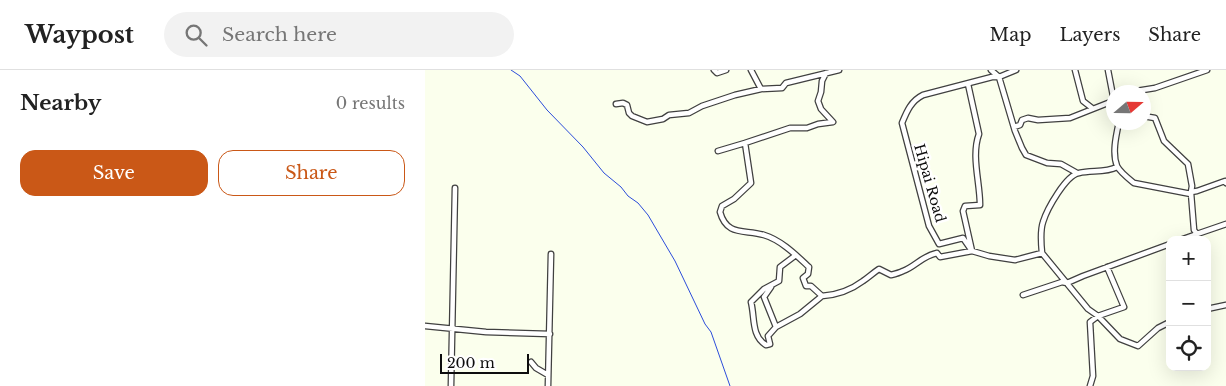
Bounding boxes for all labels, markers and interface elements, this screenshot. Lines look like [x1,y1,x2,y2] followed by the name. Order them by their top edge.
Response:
[164,12,514,57] search box
[25,20,134,49] text: Waypost
[182,21,210,49] icon: search
[222,23,337,46] text: Search here
[990,24,1031,46] text: Map
[1059,24,1120,46] text: Layers
[1148,24,1201,46] text: Share
[1106,85,1151,130] north arrow
[20,90,101,116] text: Nearby
[336,93,405,113] text: 0 results
[910,142,950,225] street label: Hipai Road
[20,150,208,196] button: Save
[218,150,405,196] button: Share
[1166,236,1211,371] map controls
[1166,236,1211,281] button: +
[1166,281,1211,326] button: −
[1166,326,1211,371] button: locate
[440,351,529,374] scale bar
[447,354,495,372] text: 200 m

